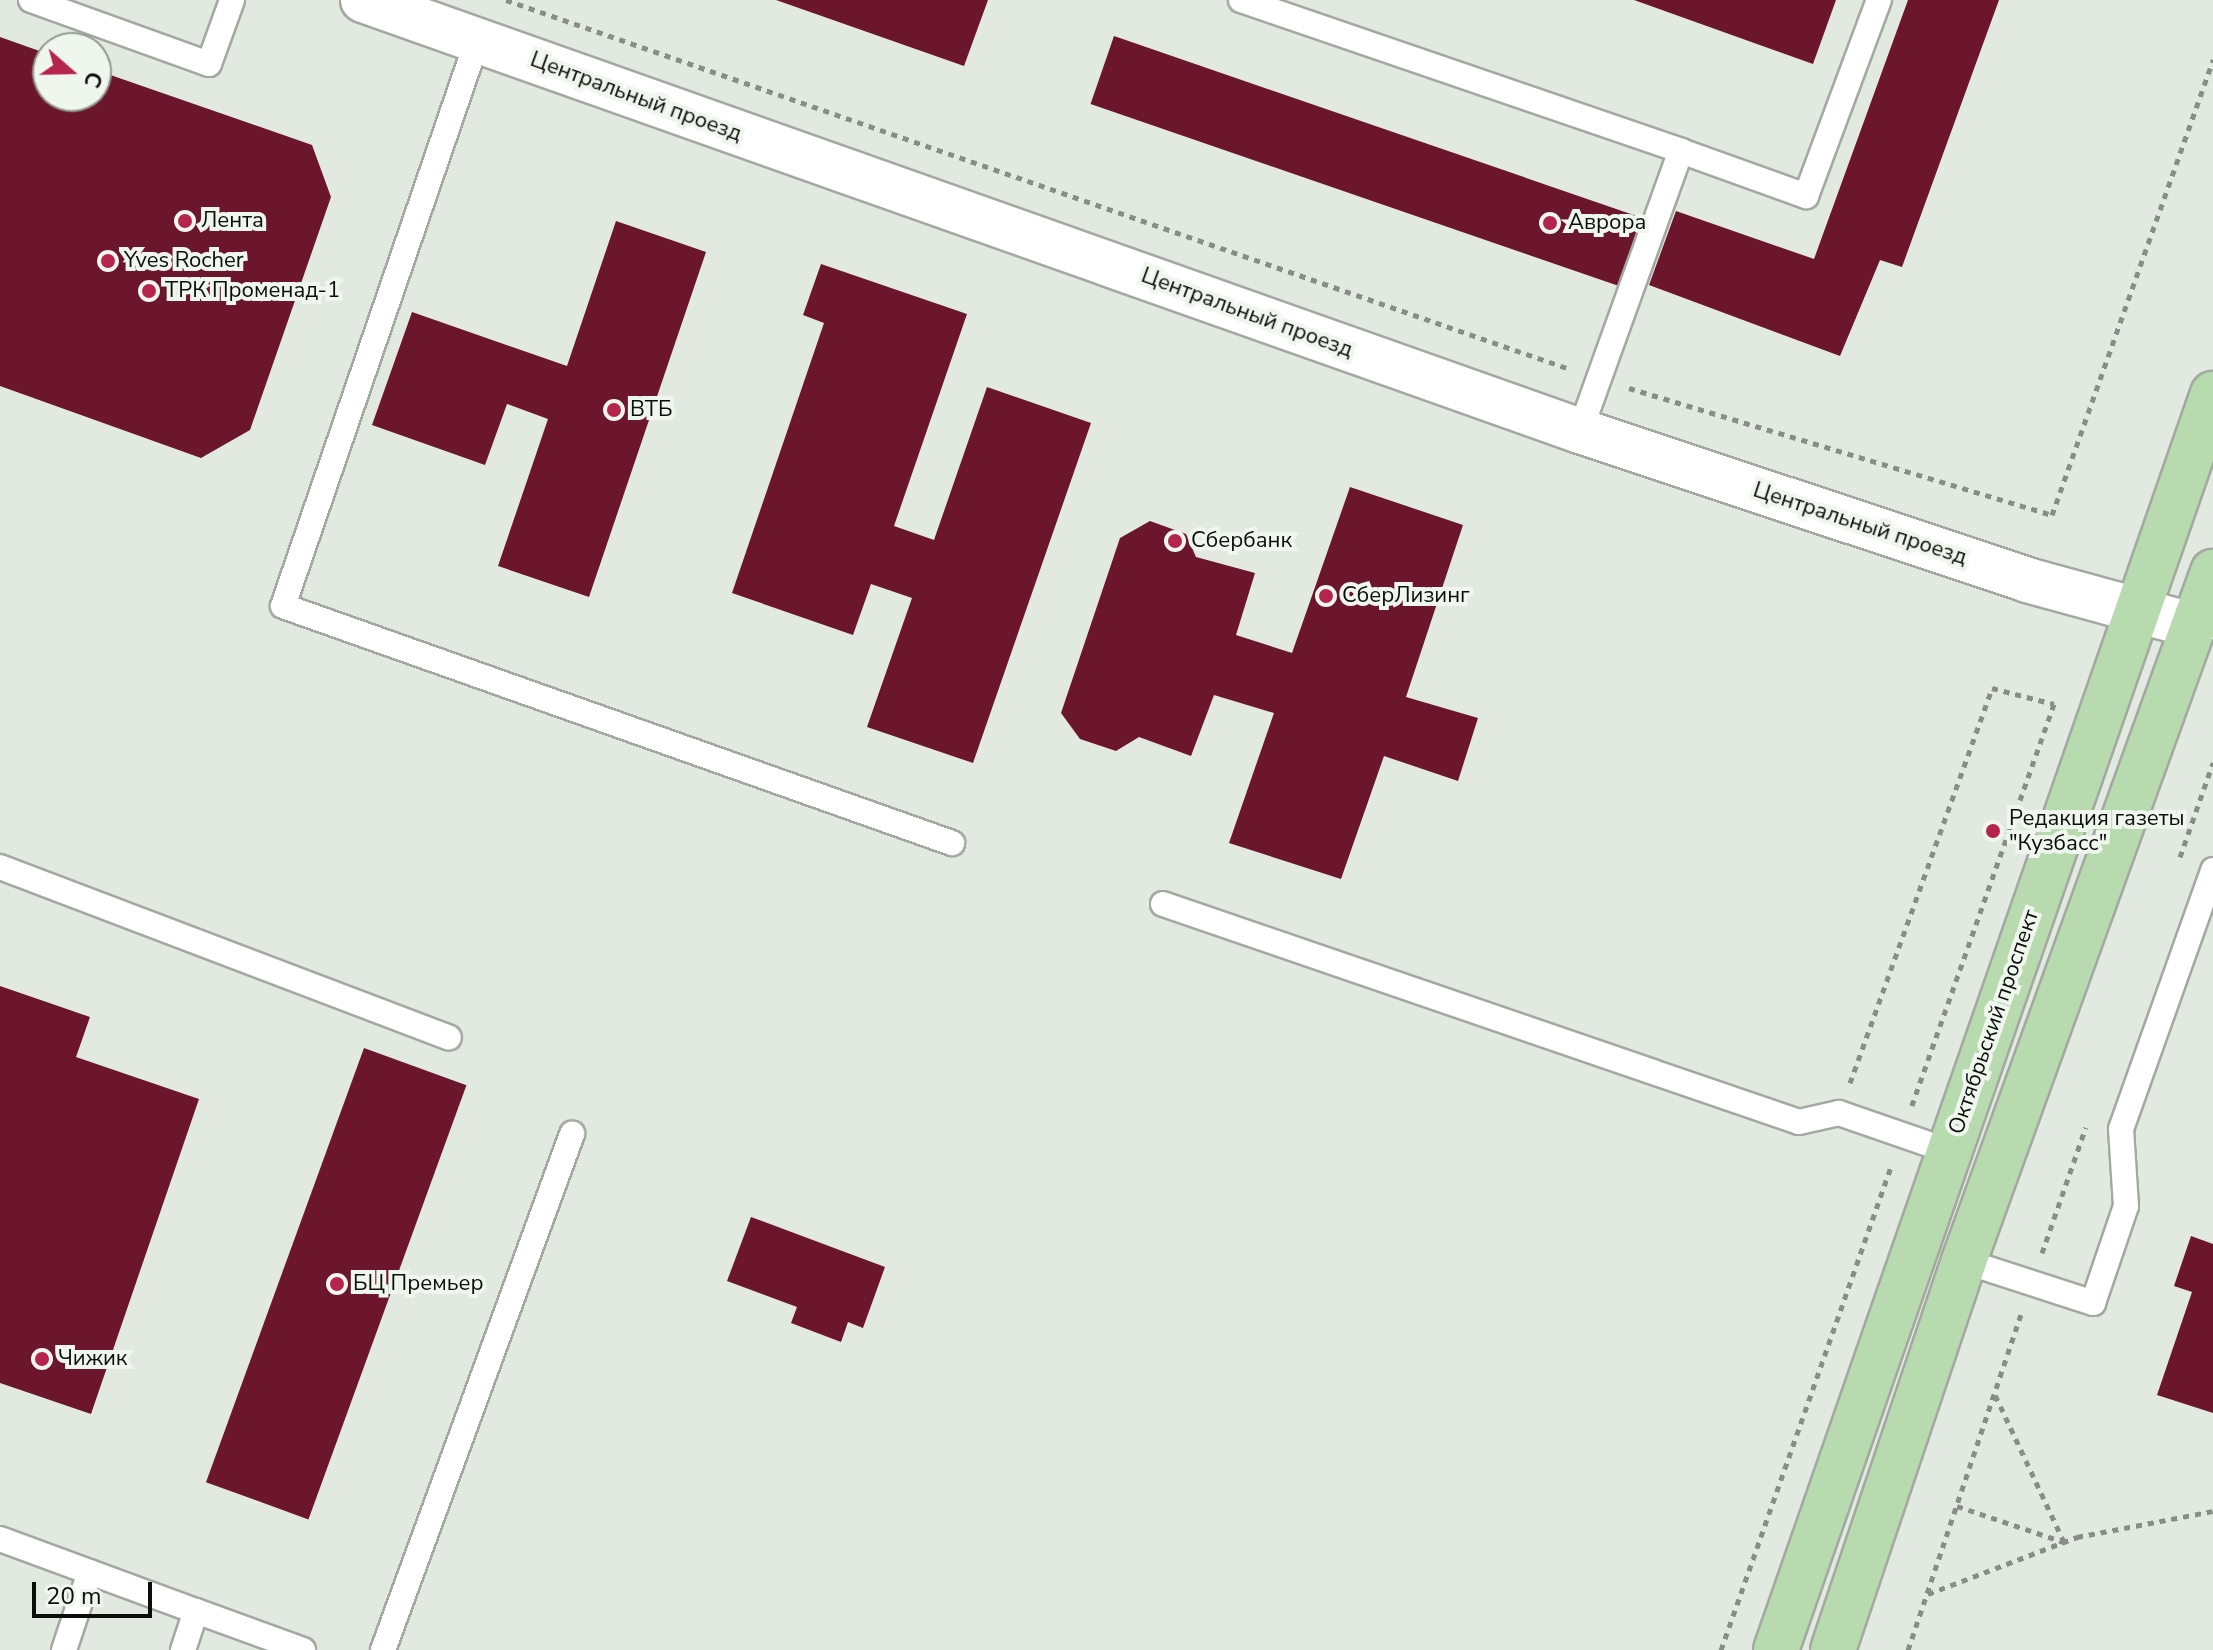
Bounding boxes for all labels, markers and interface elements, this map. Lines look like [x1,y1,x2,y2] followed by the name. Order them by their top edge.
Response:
[32,32,112,112] north arrow
[527,46,745,148] street label: Центральный проезд
[76,67,109,92] text: С
[201,208,264,234] place label: Лента
[1568,210,1646,236] place label: Аврора
[176,212,194,230] marker: Лента
[1539,212,1561,234] marker: Аврора
[124,248,244,274] place label: Yves Rocher
[99,252,117,270] marker: Yves Rocher
[1138,262,1356,364] street label: Центральный проезд
[165,278,340,304] place label: ТРК Променад-1
[140,282,158,300] marker: ТРК Променад-1
[630,397,672,423] place label: ВТБ
[605,401,623,419] marker: ВТБ
[1750,477,1970,571] street label: Центральный проезд
[1191,528,1292,554] place label: Сбербанк
[1166,532,1184,550] marker: Сбербанк
[1342,583,1470,609] place label: СберЛизинг
[1317,587,1335,605] marker: СберЛизинг
[2009,805,2185,856] place label: Редакция газеты "Кузбасс"
[1984,822,2002,840] marker: Редакция газеты "Кузбасс"
[1943,906,2045,1138] street label: Октябрьский проспект
[353,1271,483,1297] place label: БЦ Премьер
[328,1275,346,1293] marker: БЦ Премьер
[58,1346,127,1372] place label: Чижик
[33,1350,51,1368] marker: Чижик
[36,1566,156,1616] scale bar
[46,1580,102,1612] text: 20 m

